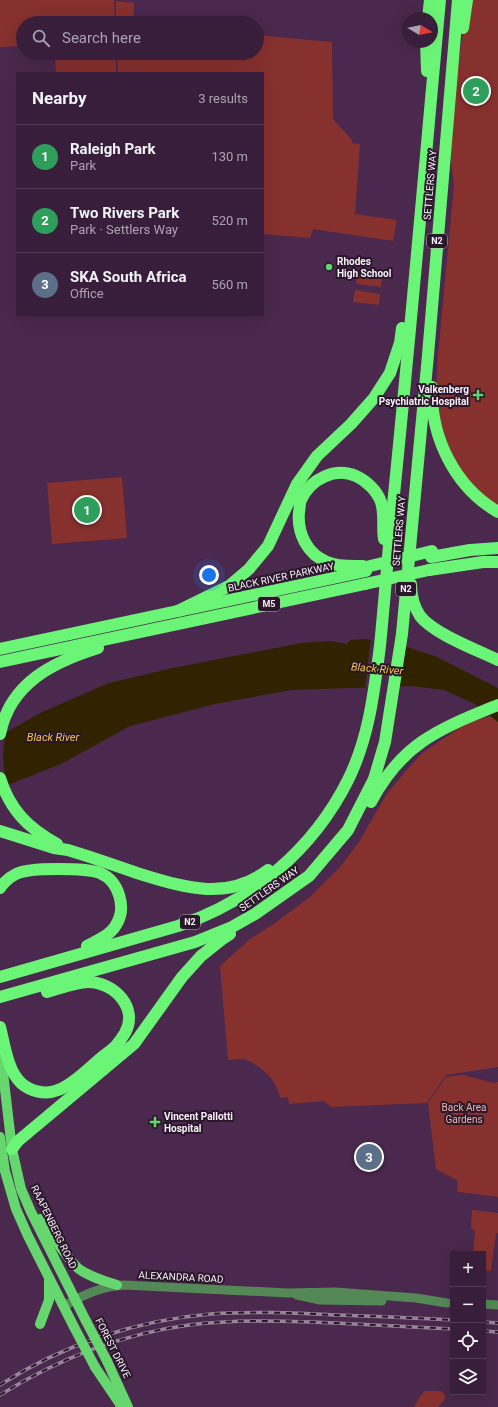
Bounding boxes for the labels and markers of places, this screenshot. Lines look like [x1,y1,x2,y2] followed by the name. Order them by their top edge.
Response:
[463,76,489,106] pin: 2
[337,256,392,279] place label: Rhodes High School
[324,262,334,272] marker: Rhodes High School
[379,384,469,407] place label: Valkenberg Psychiatric Hospital
[472,389,484,401] marker: Valkenberg Psychiatric Hospital
[74,495,100,525] pin: 1
[164,1111,233,1134] place label: Vincent Pallotti Hospital
[149,1116,161,1128] marker: Vincent Pallotti Hospital
[356,1142,382,1172] pin: 3

